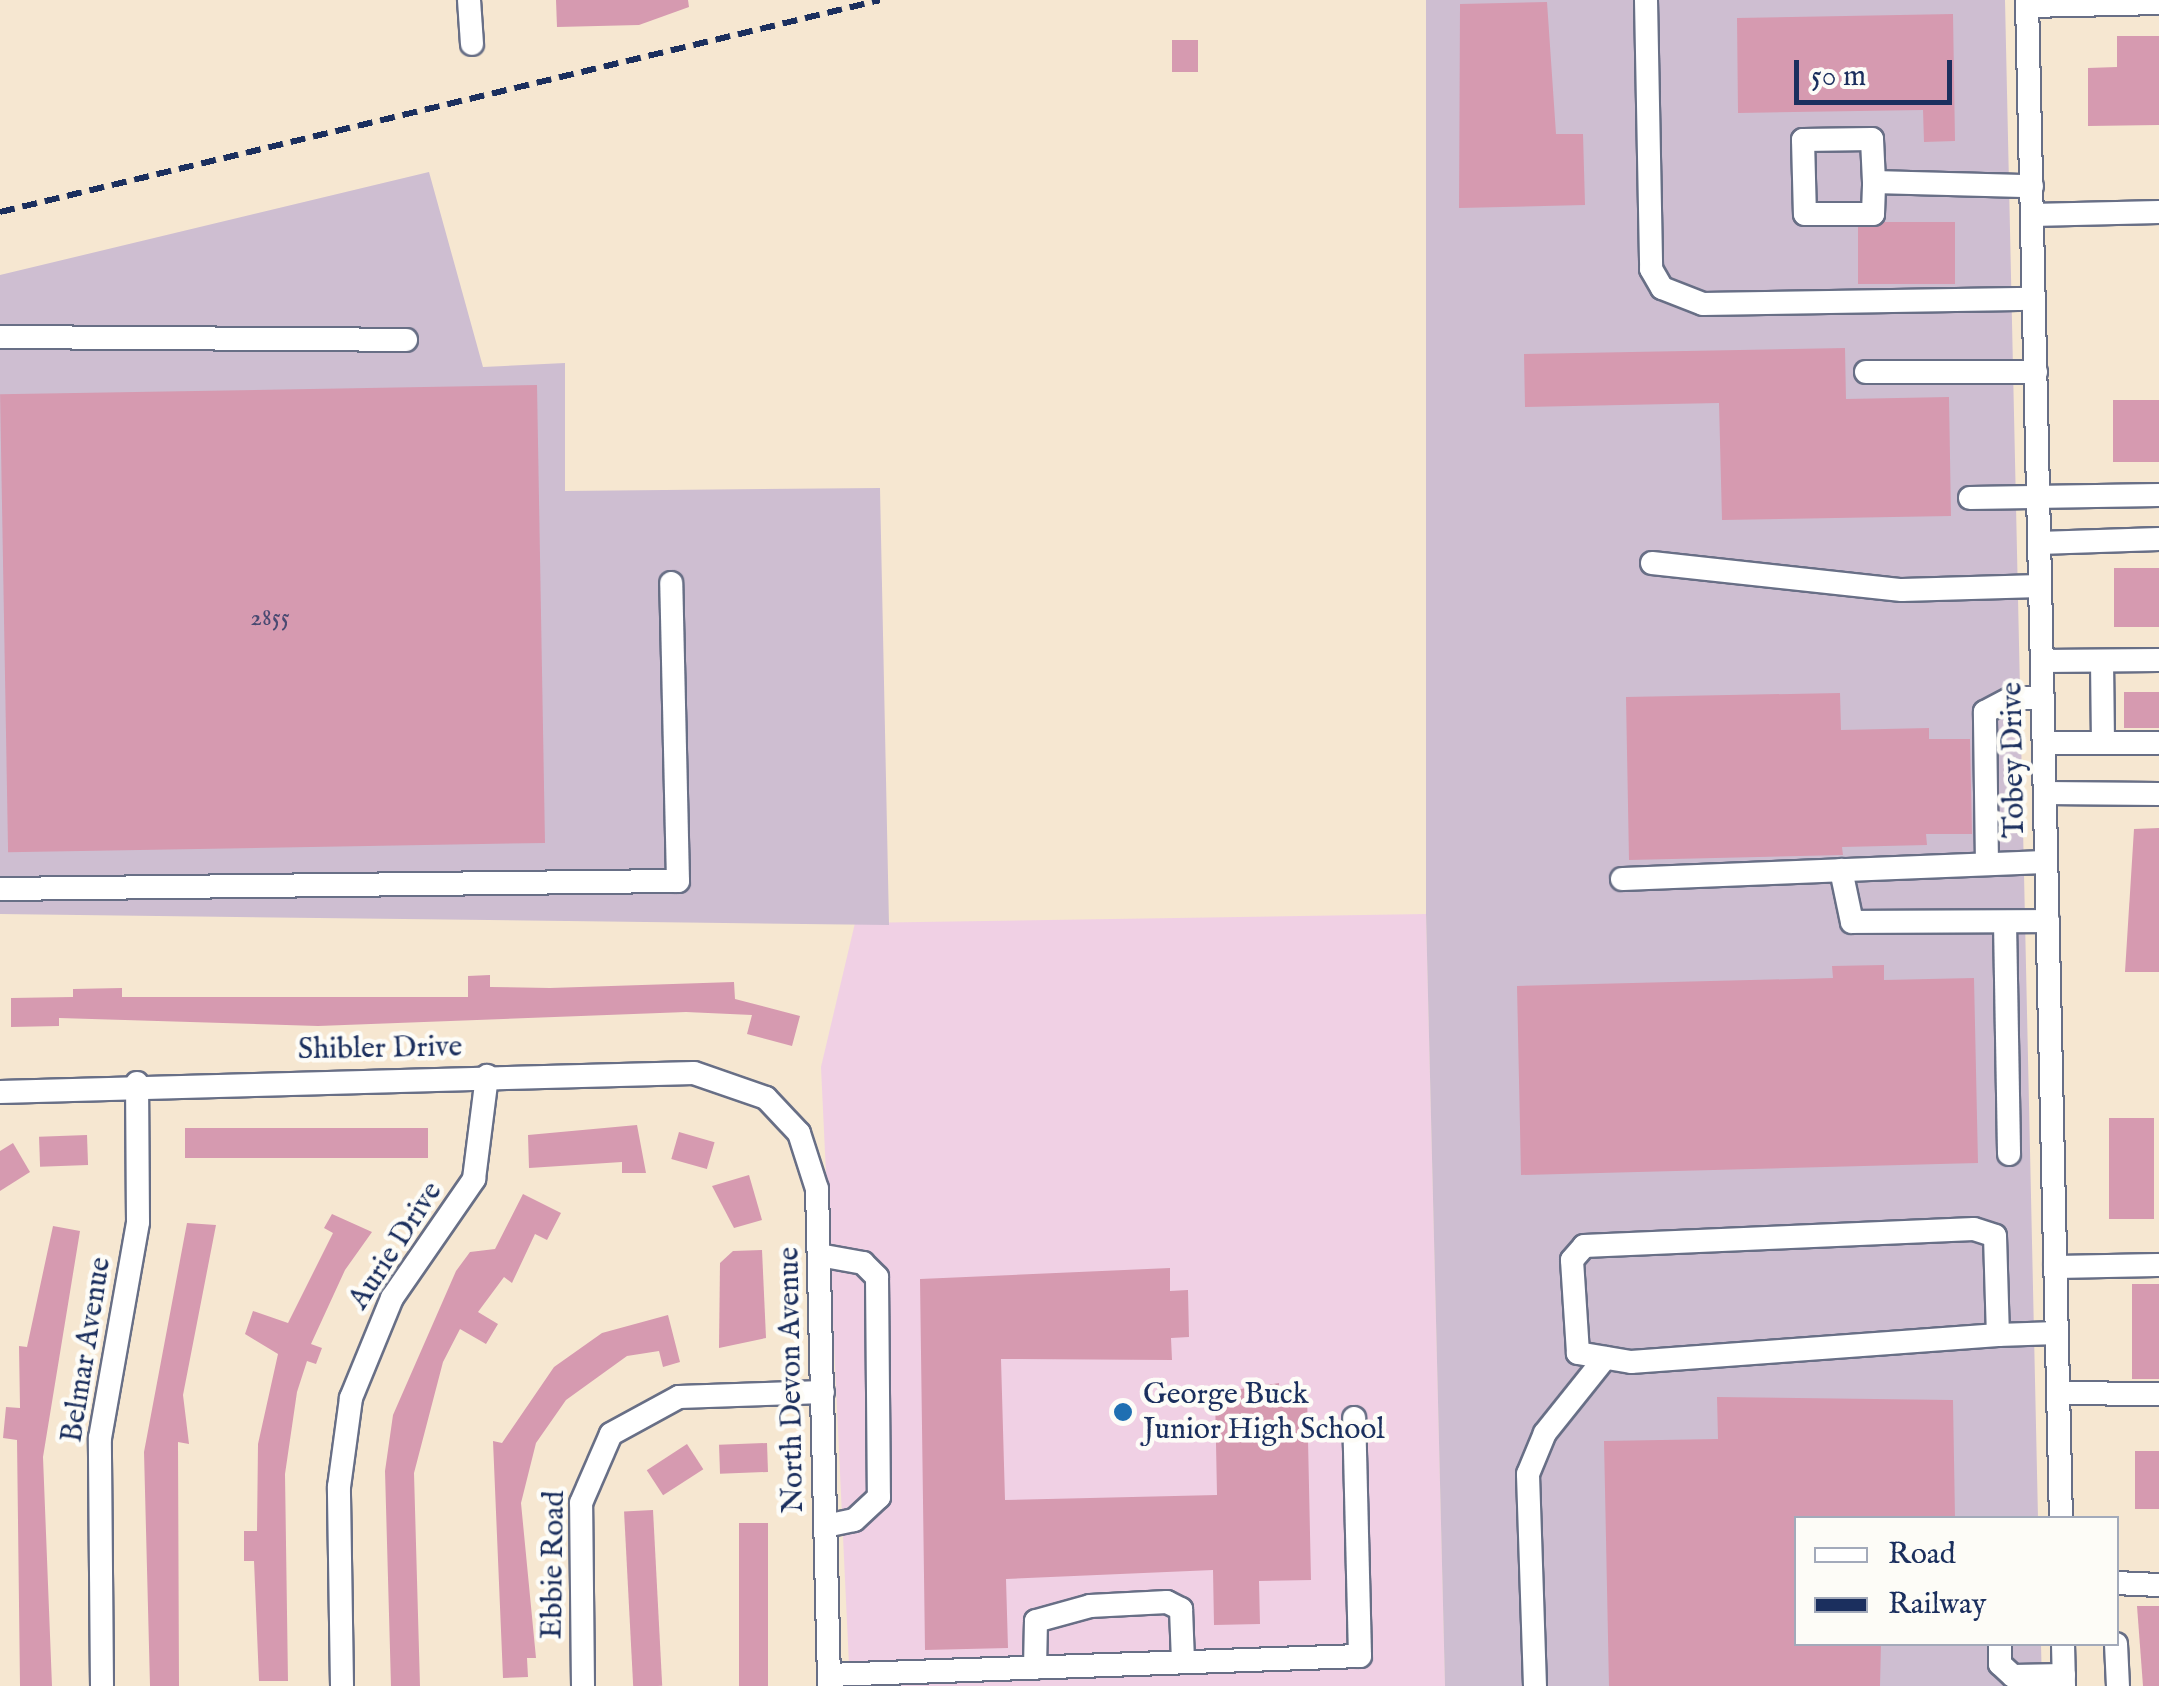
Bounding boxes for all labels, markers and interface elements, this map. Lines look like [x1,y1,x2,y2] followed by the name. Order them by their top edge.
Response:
[1799,40,1956,102] scale bar
[1811,58,1866,96] text: 50 m
[250,603,290,633] house number: 2855
[1995,682,2033,838] street label: Tobey Drive
[297,1030,463,1068] street label: Shibler Drive
[341,1175,451,1317] street label: Aurie Drive
[772,1247,812,1513] street label: North Devon Avenue
[55,1255,119,1445] street label: Belmar Avenue
[1143,1377,1385,1448] place label: George Buck Junior High School
[1112,1401,1134,1423] marker: George Buck Junior High School
[535,1490,573,1640] street label: Ebbie Road
[1794,1516,2119,1646] legend
[1888,1536,1956,1574] text: Road
[1888,1586,1986,1624] text: Railway

